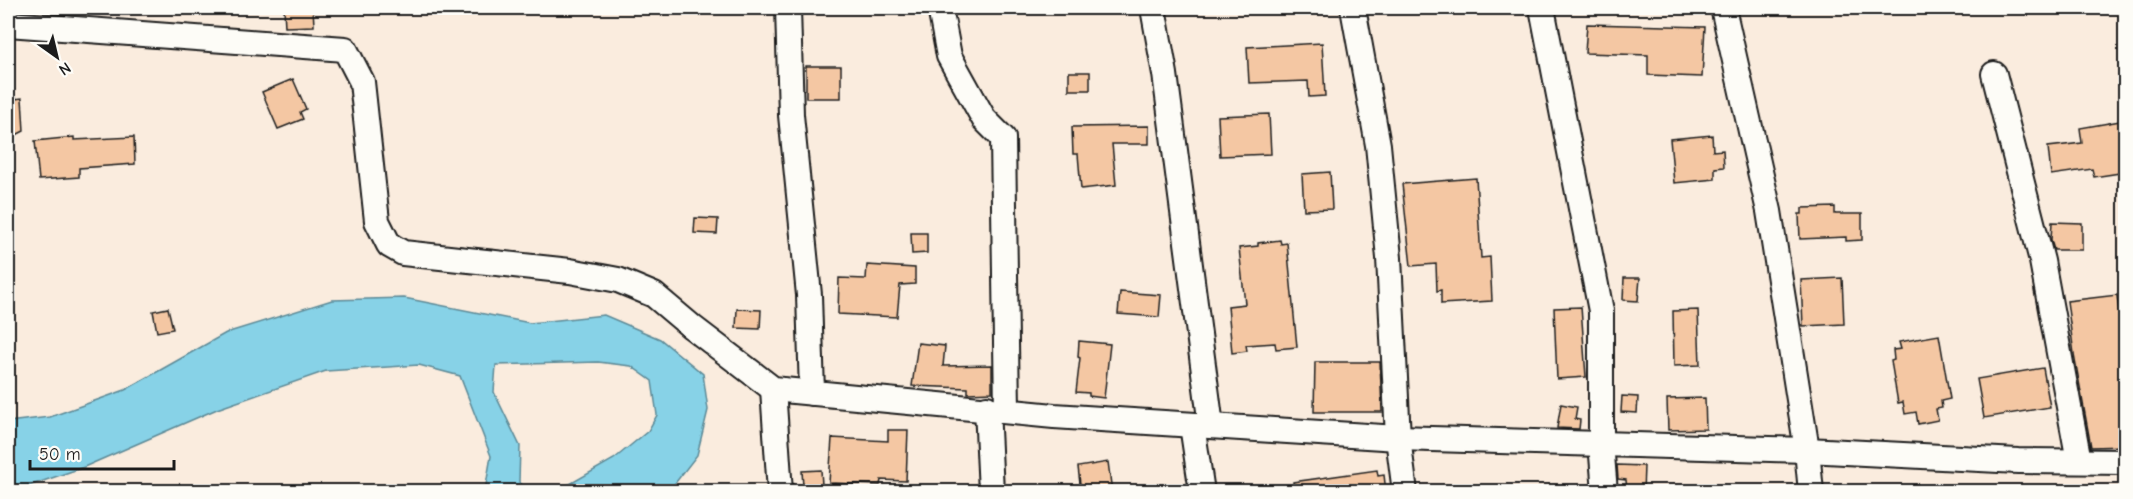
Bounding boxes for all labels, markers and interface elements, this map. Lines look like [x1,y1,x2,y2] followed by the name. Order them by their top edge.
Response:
[27,27,87,87] north arrow
[55,58,74,79] text: N
[30,433,174,471] scale bar
[39,444,81,465] text: 50 m

